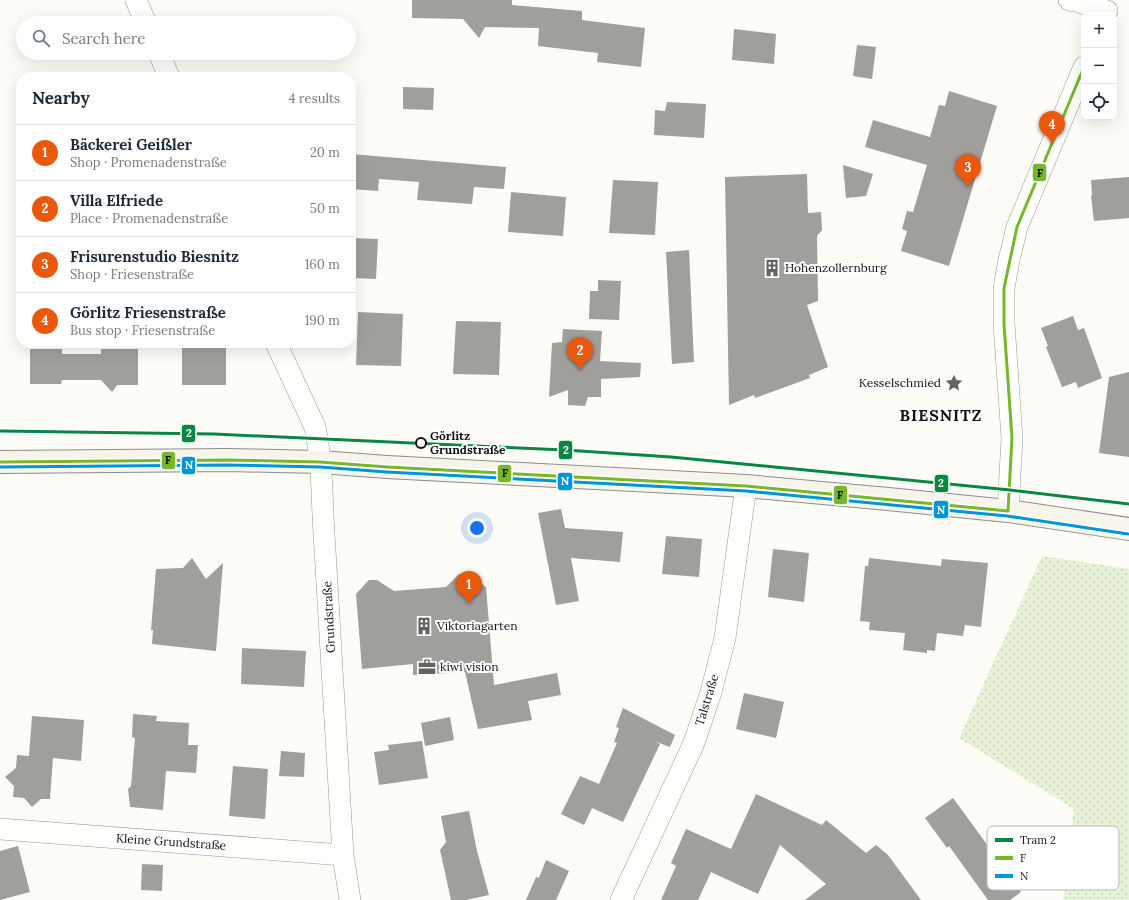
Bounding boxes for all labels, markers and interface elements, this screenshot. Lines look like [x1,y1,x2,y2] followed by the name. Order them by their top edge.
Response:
[1081,12,1117,120] map controls
[1081,12,1117,48] button: +
[16,16,356,60] search box
[30,27,52,49] icon: search
[62,29,145,48] text: Search here
[1081,48,1117,84] button: −
[1081,84,1117,120] button: locate
[32,87,90,109] text: Nearby
[289,90,340,107] text: 4 results
[1039,111,1065,144] pin: 4
[70,135,192,154] text: Bäckerei Geißler
[42,144,48,161] text: 1
[310,144,340,161] text: 20 m
[70,154,227,171] text: Shop · Promenadenstraße
[955,154,981,187] pin: 3
[1032,163,1047,182] line badge: F
[1037,166,1044,180] text: F
[70,191,163,210] text: Villa Elfriede
[42,200,48,217] text: 2
[310,200,340,217] text: 50 m
[70,210,228,227] text: Place · Promenadenstraße
[70,247,239,266] text: Frisurenstudio Biesnitz
[41,256,49,273] text: 3
[305,256,340,273] text: 160 m
[762,258,782,278] building icon: Hohenzollernburg
[785,260,887,275] place label: Hohenzollernburg
[70,266,194,283] text: Shop · Friesenstraße
[70,303,226,322] text: Görlitz Friesenstraße
[41,312,49,329] text: 4
[305,312,340,329] text: 190 m
[70,322,215,339] text: Bus stop · Friesenstraße
[567,337,593,370] pin: 2
[944,373,964,393] place icon: Kesselschmied
[859,375,941,390] place label: Kesselschmied
[900,405,982,425] district label: BIESNITZ
[181,424,196,443] line badge: 2
[186,426,192,440] text: 2
[430,428,506,457] place label: Görlitz Grundstraße
[415,437,427,449] marker: Görlitz Grundstraße
[558,440,573,460] line badge: 2
[563,443,569,457] text: 2
[161,451,176,470] line badge: F
[165,453,172,467] text: F
[181,456,196,475] line badge: N
[185,458,194,472] text: N
[497,464,512,483] line badge: F
[502,466,509,480] text: F
[557,472,573,491] line badge: N
[561,474,570,488] text: N
[934,474,949,493] line badge: 2
[938,476,944,490] text: 2
[833,485,848,505] line badge: F
[837,488,844,502] text: F
[933,500,949,519] line badge: N
[937,503,946,517] text: N
[467,518,487,538] your location
[456,571,482,604] pin: 1
[319,580,338,653] street label: Grundstraße
[414,616,434,636] building icon: Viktoriagarten
[436,618,517,633] place label: Viktoriagarten
[417,657,437,677] office icon: kiwi vision
[440,659,499,674] place label: kiwi vision
[692,672,722,727] street label: Talstraße
[987,826,1119,890] legend
[115,830,227,853] street label: Kleine Grundstraße
[1020,833,1056,847] text: Tram 2
[1020,851,1026,865] text: F
[1020,869,1028,883] text: N

